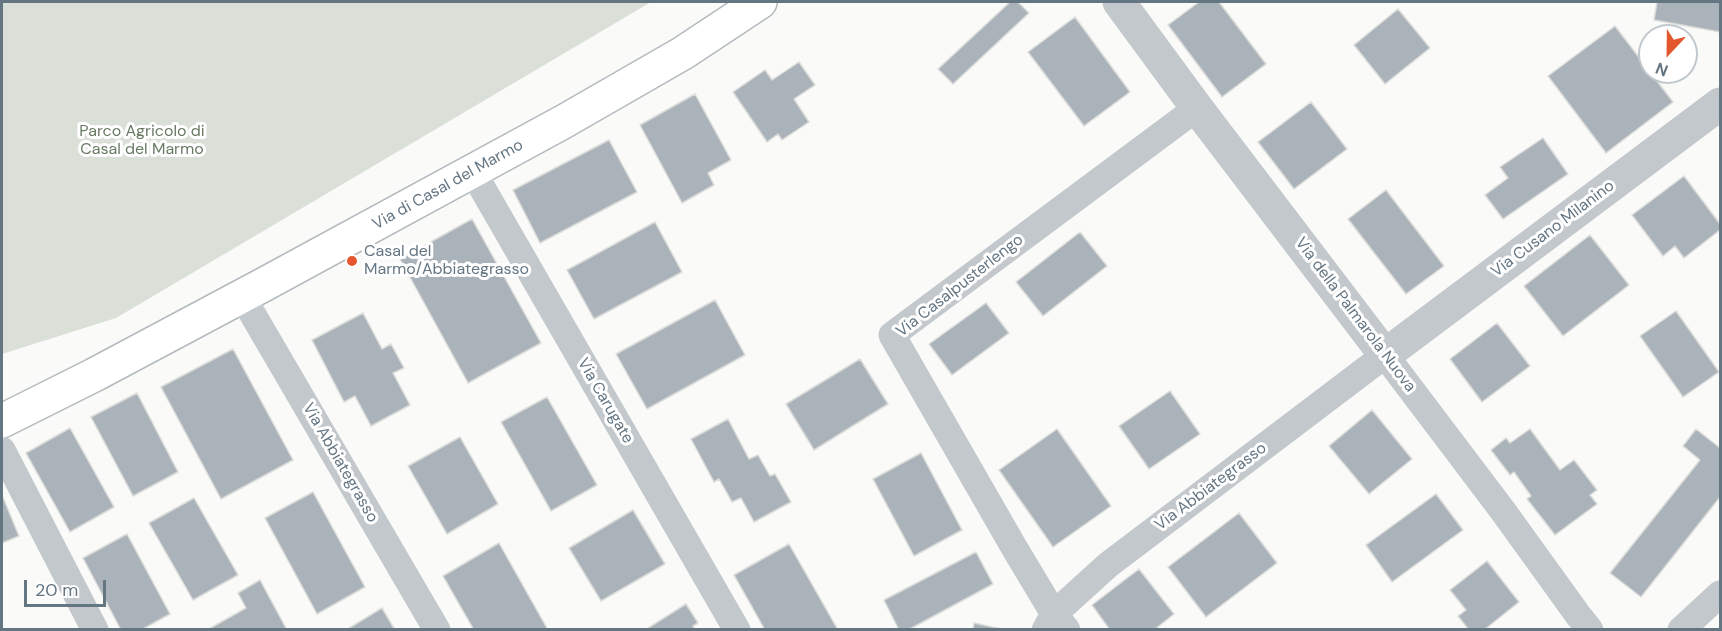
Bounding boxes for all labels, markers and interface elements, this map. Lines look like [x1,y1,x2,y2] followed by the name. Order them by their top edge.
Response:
[1638,24,1698,84] north arrow
[1652,57,1671,81] text: N
[79,122,205,160] park label: Parco Agricolo di Casal del Marmo
[369,136,527,234] street label: Via di Casal del Marmo
[1488,176,1618,282] street label: Via Cusano Milanino
[893,230,1027,342] street label: Via Casalpusterlengo
[1291,234,1419,396] street label: Via della Palmarola Nuova
[364,242,529,280] place label: Casal del Marmo/Abbiategrasso
[345,254,359,268] marker: Casal del Marmo/Abbiategrasso
[573,355,637,447] street label: Via Carugate
[298,400,382,526] street label: Via Abbiategrasso
[1151,439,1271,535] street label: Via Abbiategrasso
[27,568,110,606] scale bar
[35,578,78,602] text: 20 m

